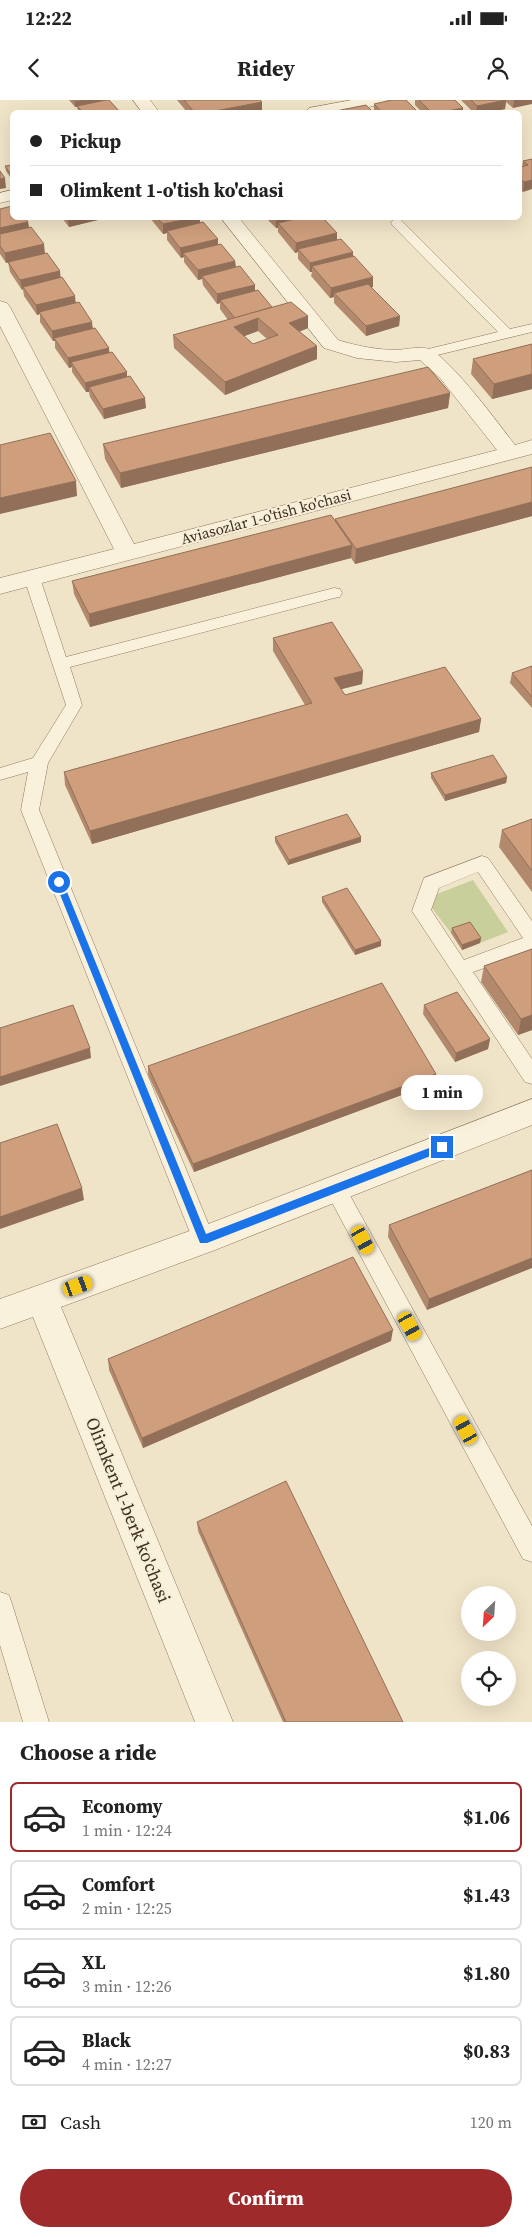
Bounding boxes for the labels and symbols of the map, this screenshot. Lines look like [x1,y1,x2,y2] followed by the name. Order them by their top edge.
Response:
[178,484,353,549] street label: Aviasozlar 1-o'tish ko'chasi
[48,871,70,893] route start
[401,1074,483,1110] callout: 1 min
[431,1136,453,1158] route end
[349,1223,376,1257] car
[61,1274,94,1298] car
[396,1309,423,1343] car
[80,1413,177,1606] street label: Olimkent 1-berk ko'chasi
[452,1413,479,1447] car
[461,1586,516,1641] north arrow

